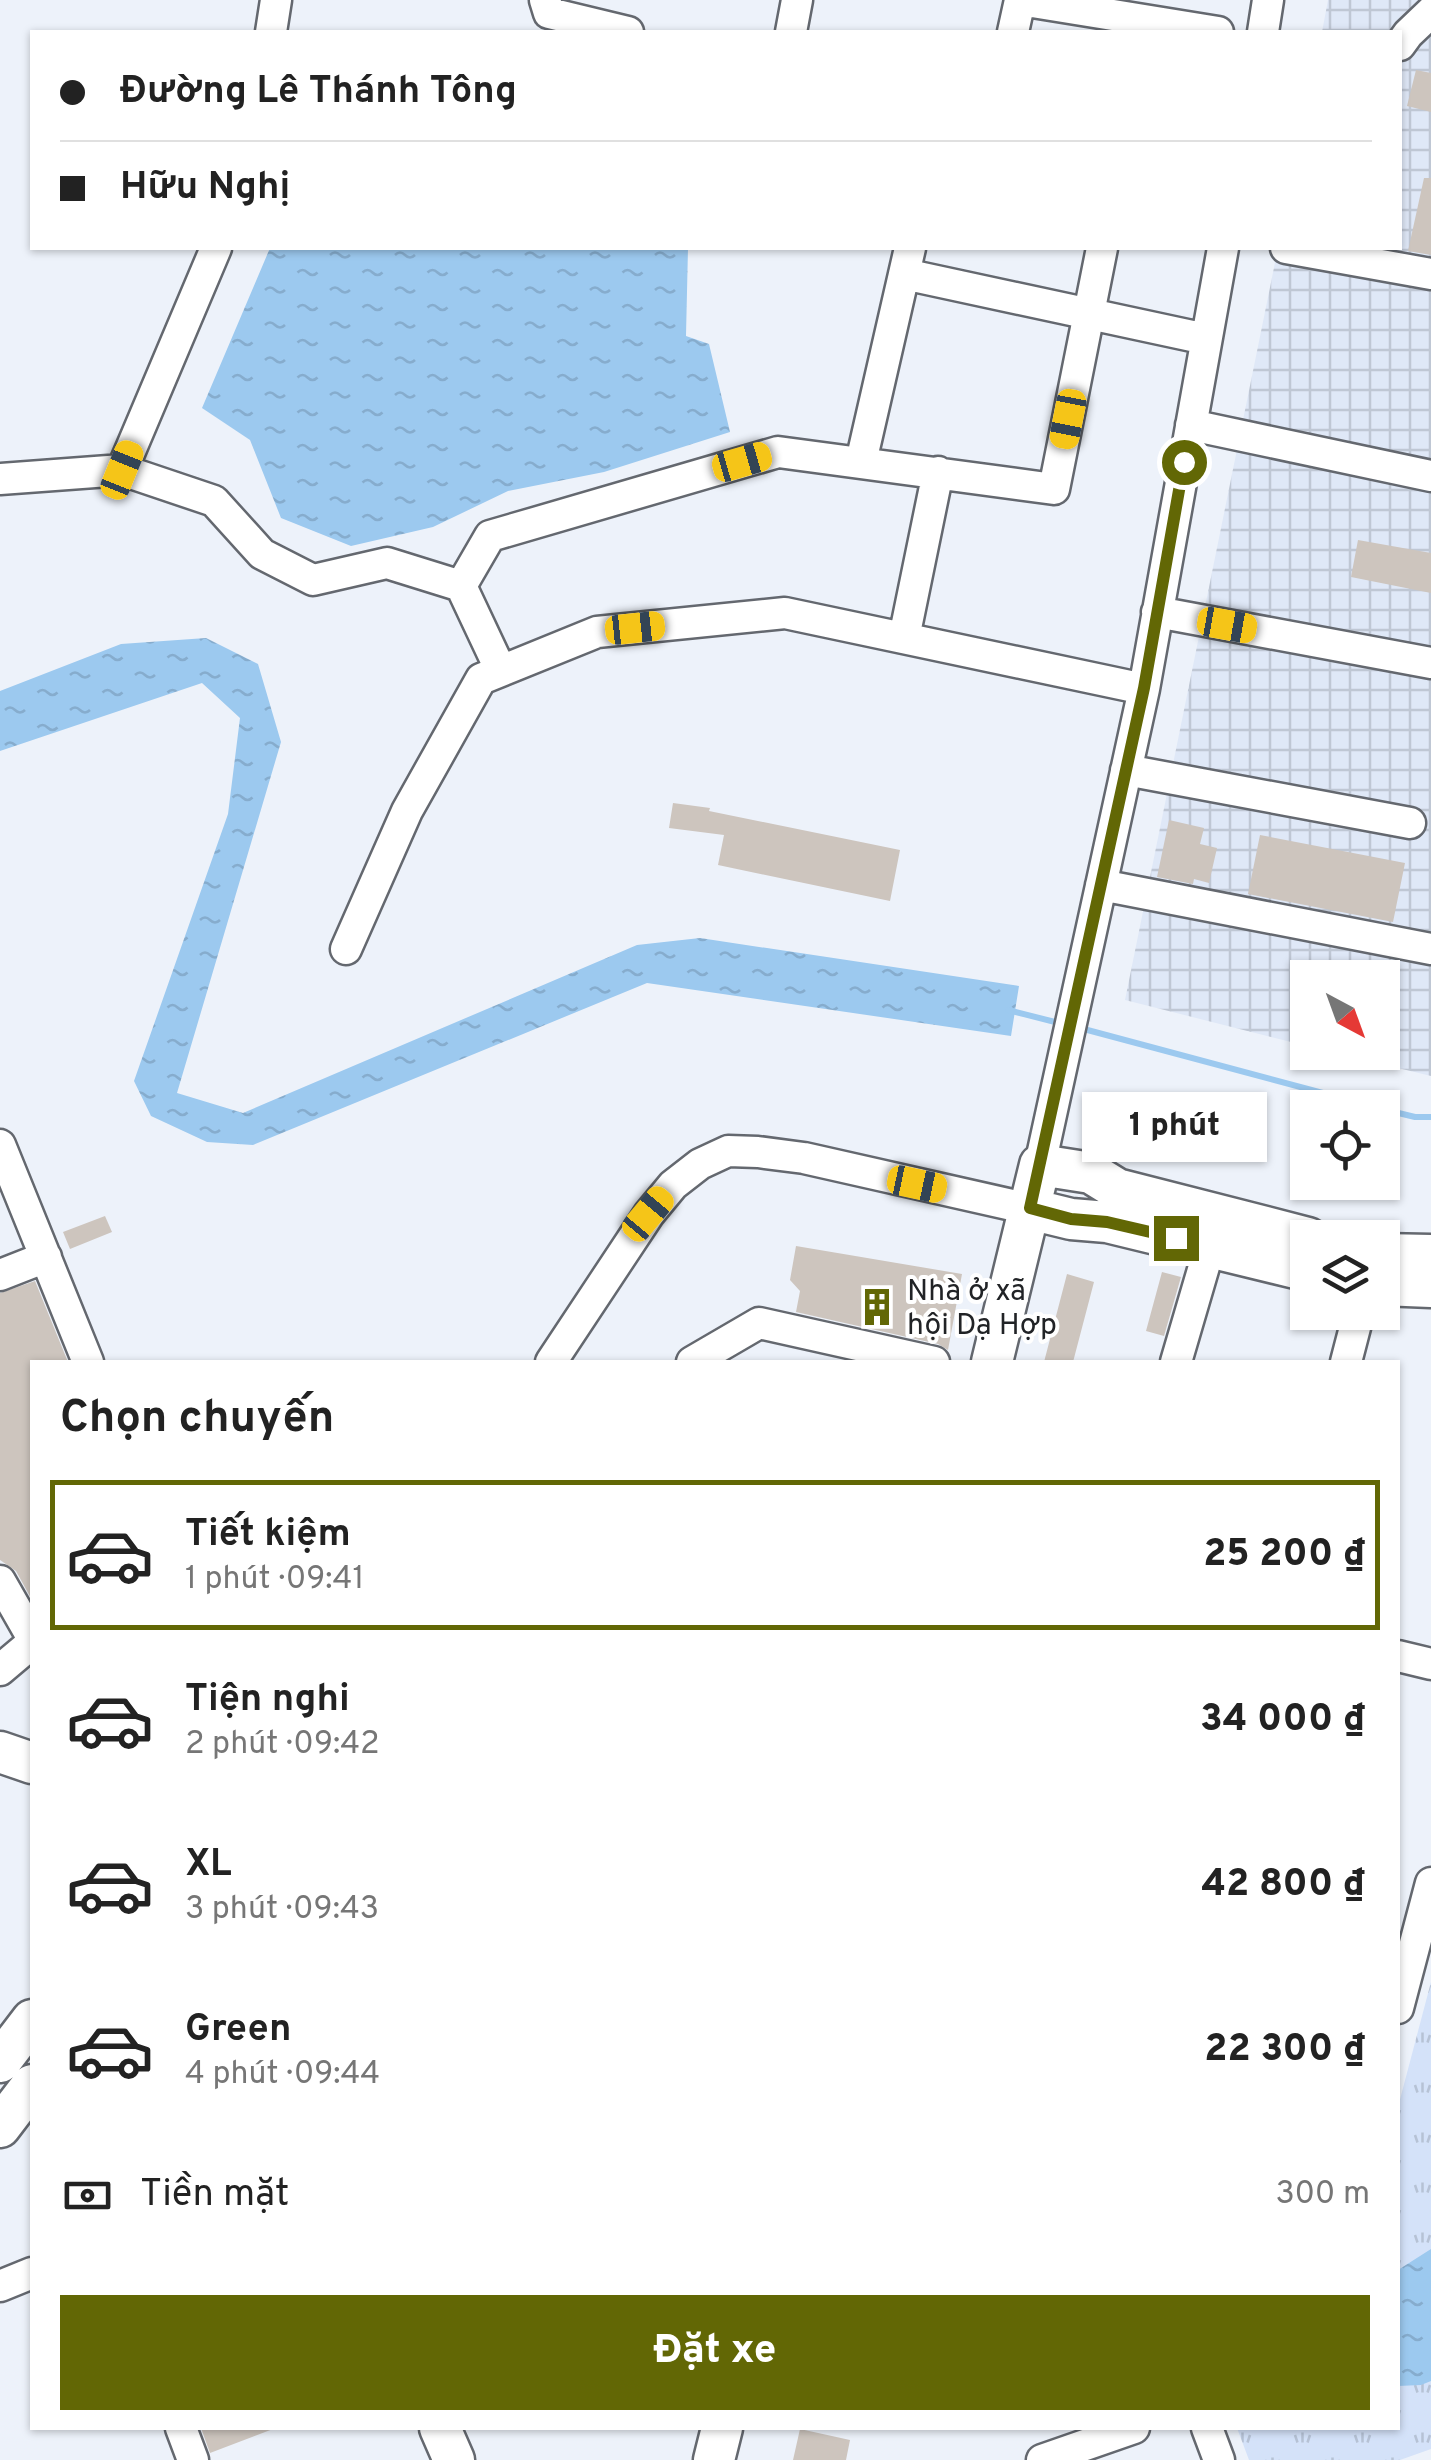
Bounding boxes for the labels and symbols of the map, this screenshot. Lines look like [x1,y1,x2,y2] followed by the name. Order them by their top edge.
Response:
[1048,387,1088,451] car
[97,437,147,503] car
[709,439,775,485] car
[1162,440,1207,485] route start
[1195,605,1259,645] car
[604,610,666,646] car
[1290,960,1400,1070] north arrow
[1084,1093,1268,1163] callout: 1 phút
[885,1163,949,1205] car
[617,1181,679,1247] car
[1154,1216,1199,1261] route end
[907,1274,1057,1345] place label: Nhà ở xã hội Dạ Hợp
[856,1286,898,1328] building icon: Nhà ở xã hội Dạ Hợp

